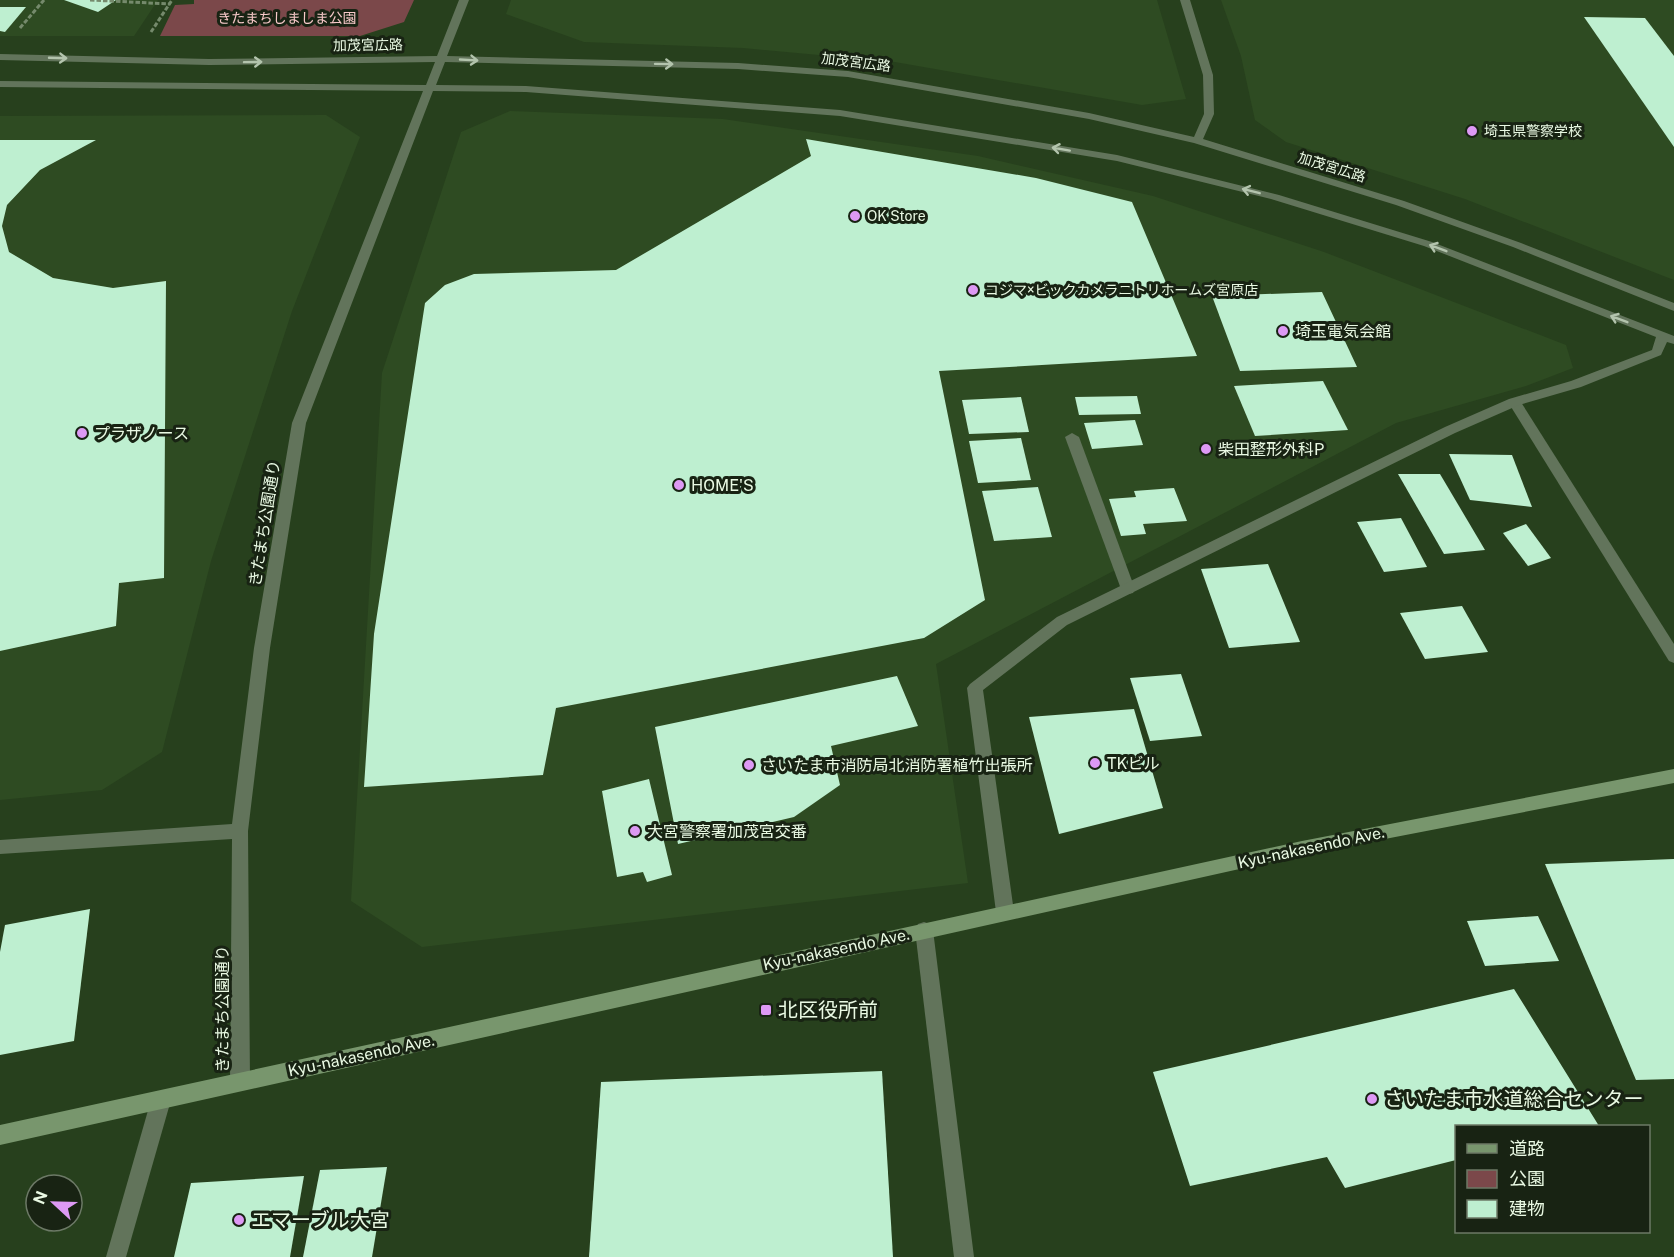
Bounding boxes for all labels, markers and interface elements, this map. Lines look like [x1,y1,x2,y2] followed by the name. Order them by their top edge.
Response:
[217,10,357,26] park label: きたまちしましま公園
[333,36,403,54] street label: 加茂宮広路
[820,50,892,74] street label: 加茂宮広路
[48,52,68,64] one-way arrow
[459,54,479,65] one-way arrow
[243,56,263,68] one-way arrow
[654,59,674,70] one-way arrow
[1484,123,1582,139] place label: 埼玉県警察学校
[1465,124,1479,138] marker: 埼玉県警察学校
[1052,143,1072,154] one-way arrow
[1296,149,1368,185] street label: 加茂宮広路
[1242,185,1261,197] one-way arrow
[867,208,926,224] place label: OK Store
[848,209,862,223] marker: OK Store
[1429,242,1448,253] one-way arrow
[985,282,1258,298] place label: コジマ×ビックカメラニトリホームズ宮原店
[966,283,980,297] marker: コジマ×ビックカメラニトリホームズ宮原店
[1611,313,1629,324] one-way arrow
[1295,322,1391,341] place label: 埼玉電気会館
[1276,324,1290,338] marker: 埼玉電気会館
[94,424,189,443] place label: プラザノース
[75,426,89,440] marker: プラザノース
[1218,440,1324,459] place label: 柴田整形外科P
[1199,442,1213,456] marker: 柴田整形外科P
[245,459,284,588] street label: きたまち公園通り
[691,476,754,495] place label: HOME'S
[672,478,686,492] marker: HOME'S
[1107,754,1159,773] place label: TKビル
[761,756,1033,775] place label: さいたま市消防局北消防署植竹出張所
[1088,756,1102,770] marker: TKビル
[742,758,756,772] marker: さいたま市消防局北消防署植竹出張所
[647,822,807,841] place label: 大宮警察署加茂宮交番
[1236,823,1386,872] street label: Kyu-nakasendo Ave.
[628,824,642,838] marker: 大宮警察署加茂宮交番
[761,925,911,974] street label: Kyu-nakasendo Ave.
[213,945,232,1073] street label: きたまち公園通り
[778,998,878,1022] place label: 北区役所前
[759,1003,773,1017] marker: 北区役所前
[286,1031,436,1080] street label: Kyu-nakasendo Ave.
[1384,1087,1643,1111] place label: さいたま市水道総合センター
[1365,1092,1379,1106] marker: さいたま市水道総合センター
[1455,1125,1650,1233] legend
[1509,1138,1545,1159] text: 道路
[1509,1168,1545,1189] text: 公園
[24,1173,84,1233] north arrow
[29,1188,52,1207] text: N
[1509,1198,1545,1219] text: 建物
[251,1208,390,1232] place label: エマーブル大宮
[232,1213,246,1227] marker: エマーブル大宮

